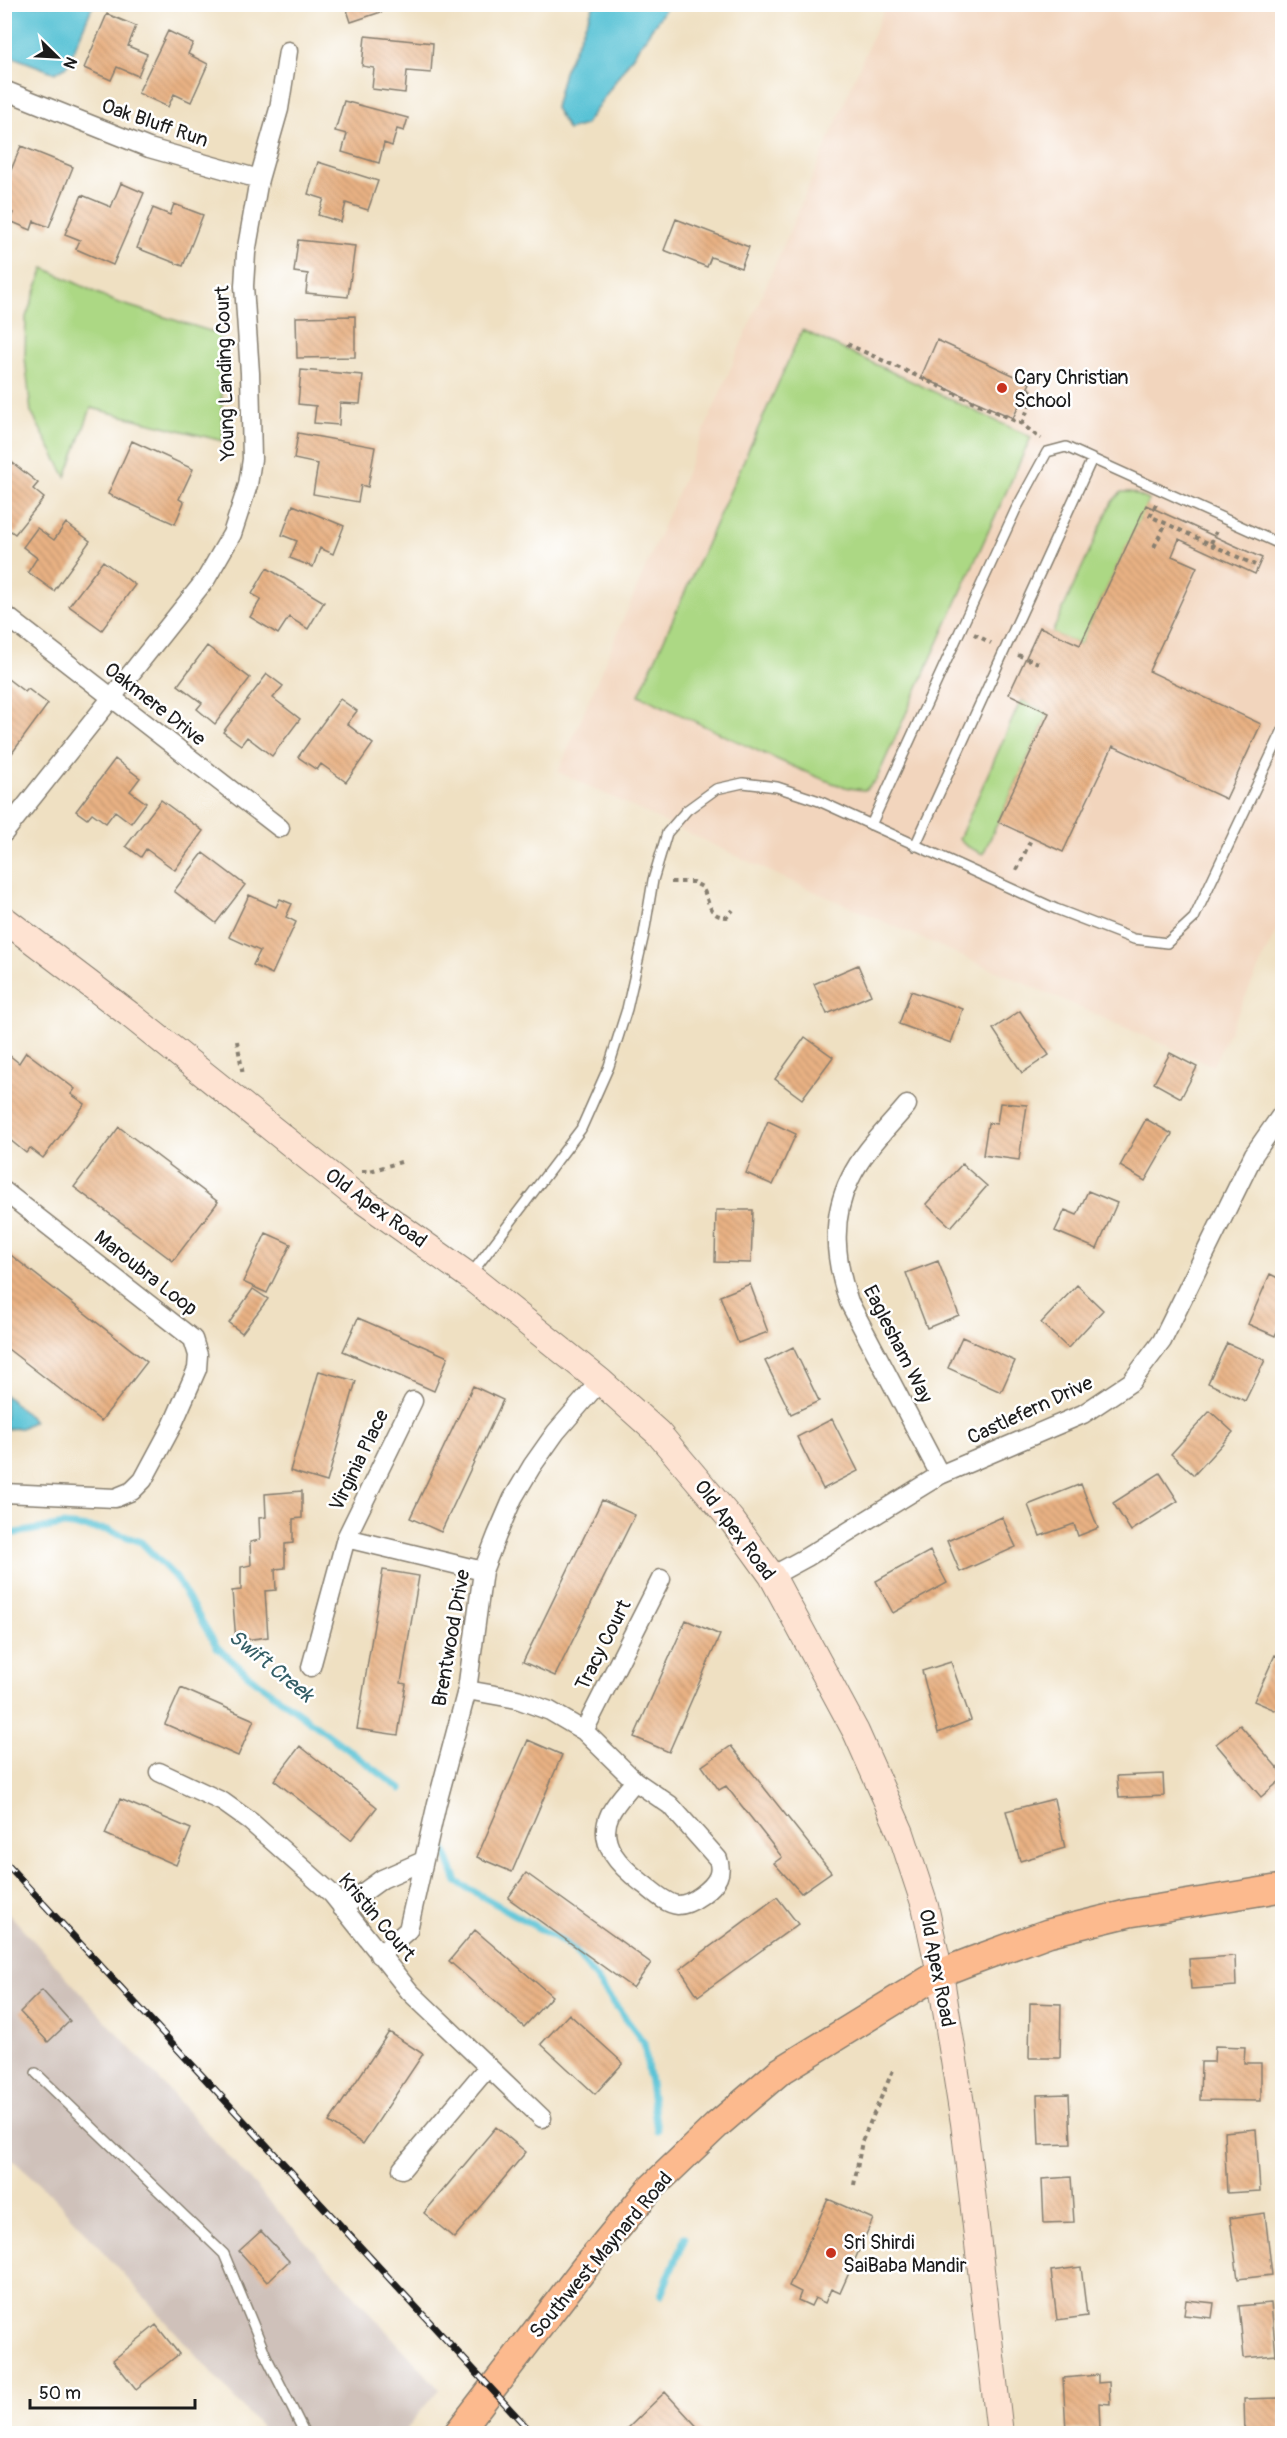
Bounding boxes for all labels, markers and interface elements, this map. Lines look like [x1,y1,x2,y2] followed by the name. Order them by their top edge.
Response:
[27,27,87,87] north arrow
[58,54,81,72] text: N
[98,93,212,153] street label: Oak Bluff Run
[209,284,241,462] street label: Young Landing Court
[1014,365,1129,413] place label: Cary Christian School
[995,381,1009,395] marker: Cary Christian School
[99,657,211,751] street label: Oakmere Drive
[320,1163,432,1253] street label: Old Apex Road
[89,1225,203,1321] street label: Maroubra Loop
[858,1281,939,1408] street label: Eaglesham Way
[963,1370,1097,1450] street label: Castlefern Drive
[324,1405,394,1515] street label: Virginia Place
[689,1475,781,1585] street label: Old Apex Road
[427,1567,475,1708] street label: Brentwood Drive
[570,1595,637,1694] street label: Tracy Court
[223,1624,321,1710] water label: Swift Creek
[333,1868,422,1967] street label: Kristin Court
[913,1907,961,2029] street label: Old Apex Road
[524,2167,678,2343] street label: Southwest Maynard Road
[843,2230,967,2278] place label: Sri Shirdi SaiBaba Mandir
[824,2246,838,2260] marker: Sri Shirdi SaiBaba Mandir
[30,2372,195,2410] scale bar
[39,2382,81,2405] text: 50 m

